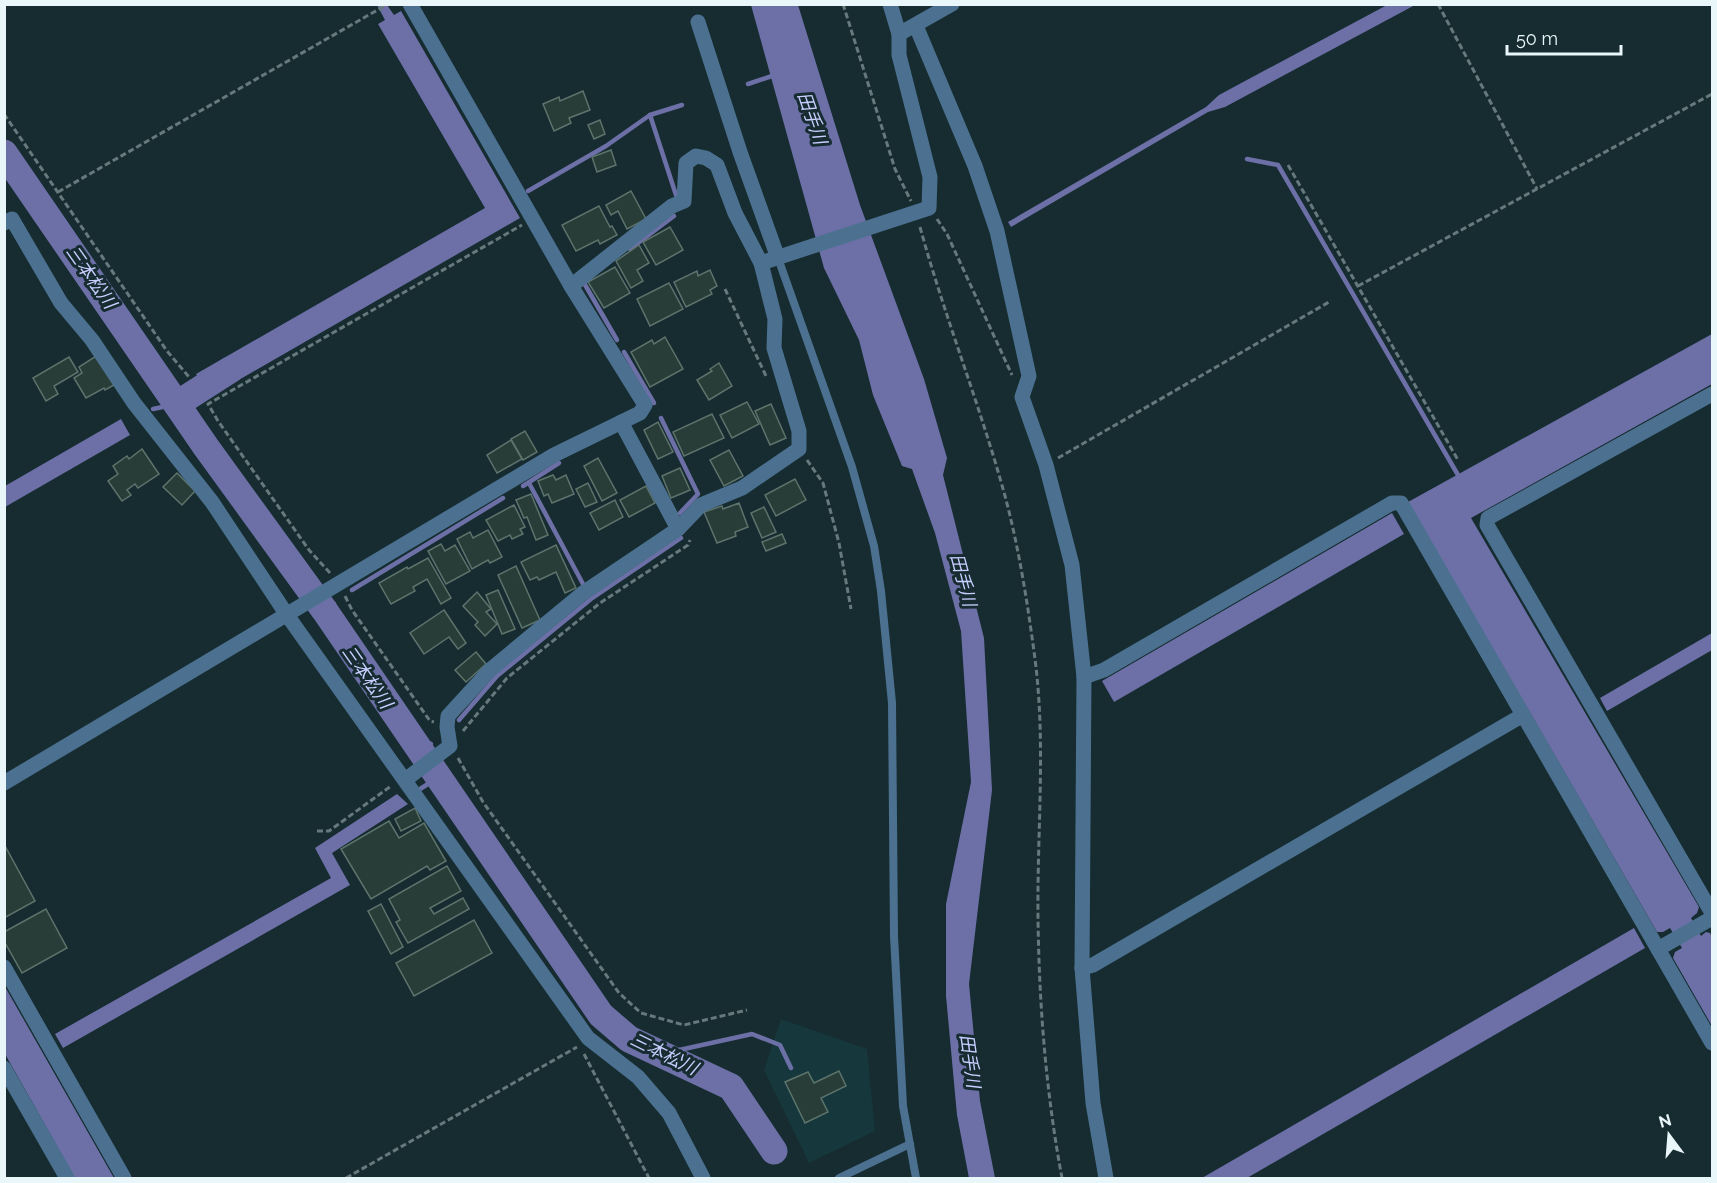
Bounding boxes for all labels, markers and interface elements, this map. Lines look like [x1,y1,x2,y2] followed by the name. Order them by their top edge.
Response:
[1507,18,1621,56] scale bar
[1516,28,1558,49] text: 50 m
[794,89,832,149] water label: 田手川
[62,241,122,314] water label: 三本松川
[946,551,981,611] water label: 田手川
[338,641,398,714] water label: 三本松川
[627,1028,703,1080] water label: 三本松川
[956,1033,985,1091] water label: 田手川
[1639,1105,1699,1165] north arrow
[1657,1110,1673,1132] text: N

